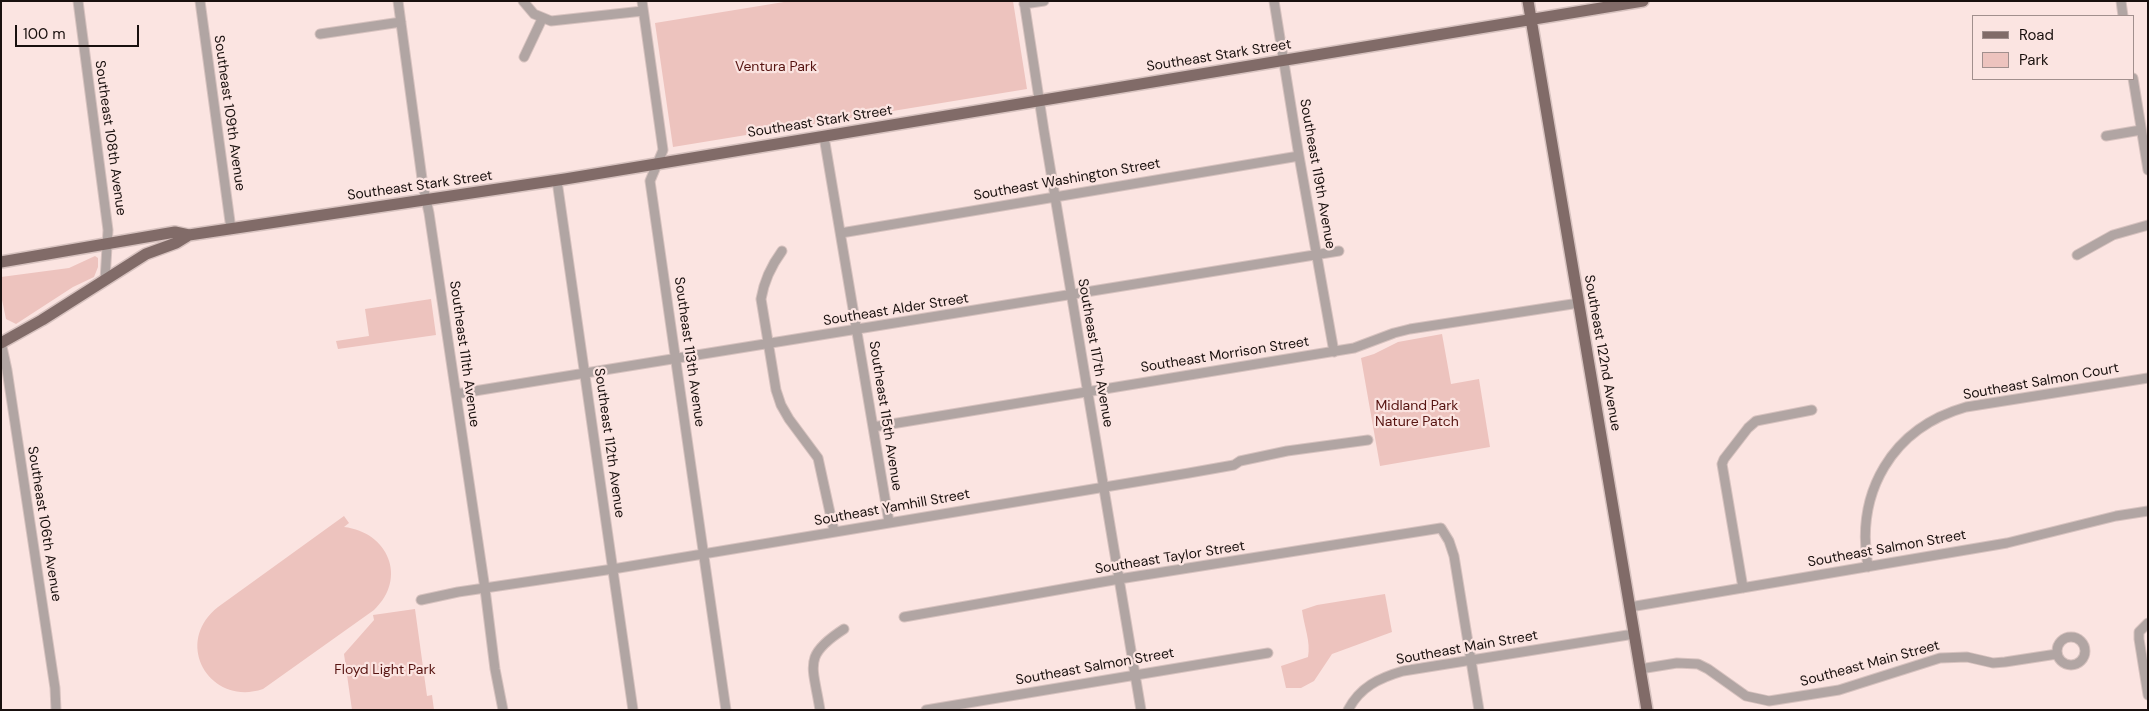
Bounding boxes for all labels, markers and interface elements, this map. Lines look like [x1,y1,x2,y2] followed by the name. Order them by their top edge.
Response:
[18,15,141,47] scale bar
[1972,15,2134,80] legend
[23,24,66,44] text: 100 m
[2019,25,2054,45] text: Road
[210,34,248,192] street label: Southeast 109th Avenue
[1145,36,1293,76] street label: Southeast Stark Street
[2019,50,2049,70] text: Park
[91,59,129,217] street label: Southeast 108th Avenue
[735,59,817,75] park label: Ventura Park
[1296,98,1338,250] street label: Southeast 119th Avenue
[746,102,894,142] street label: Southeast Stark Street
[972,155,1162,205] street label: Southeast Washington Street
[346,167,494,205] street label: Southeast Stark Street
[1580,274,1624,432] street label: Southeast 122nd Avenue
[670,276,708,428] street label: Southeast 113th Avenue
[1074,277,1116,429] street label: Southeast 117th Avenue
[445,280,483,428] street label: Southeast 111th Avenue
[822,290,970,330] street label: Southeast Alder Street
[1140,333,1310,377] street label: Southeast Morrison Street
[865,340,905,492] street label: Southeast 115th Avenue
[1962,360,2120,404] street label: Southeast Salmon Court
[590,367,628,519] street label: Southeast 112th Avenue
[1375,398,1459,431] park label: Midland Park Nature Patch
[23,445,65,603] street label: Southeast 106th Avenue
[813,486,971,530] street label: Southeast Yamhill Street
[1806,527,1968,571] street label: Southeast Salmon Street
[1094,538,1246,578] street label: Southeast Taylor Street
[1395,627,1539,669] street label: Southeast Main Street
[1798,637,1942,691] street label: Southeast Main Street
[1014,645,1176,689] street label: Southeast Salmon Street
[334,662,436,678] park label: Floyd Light Park

